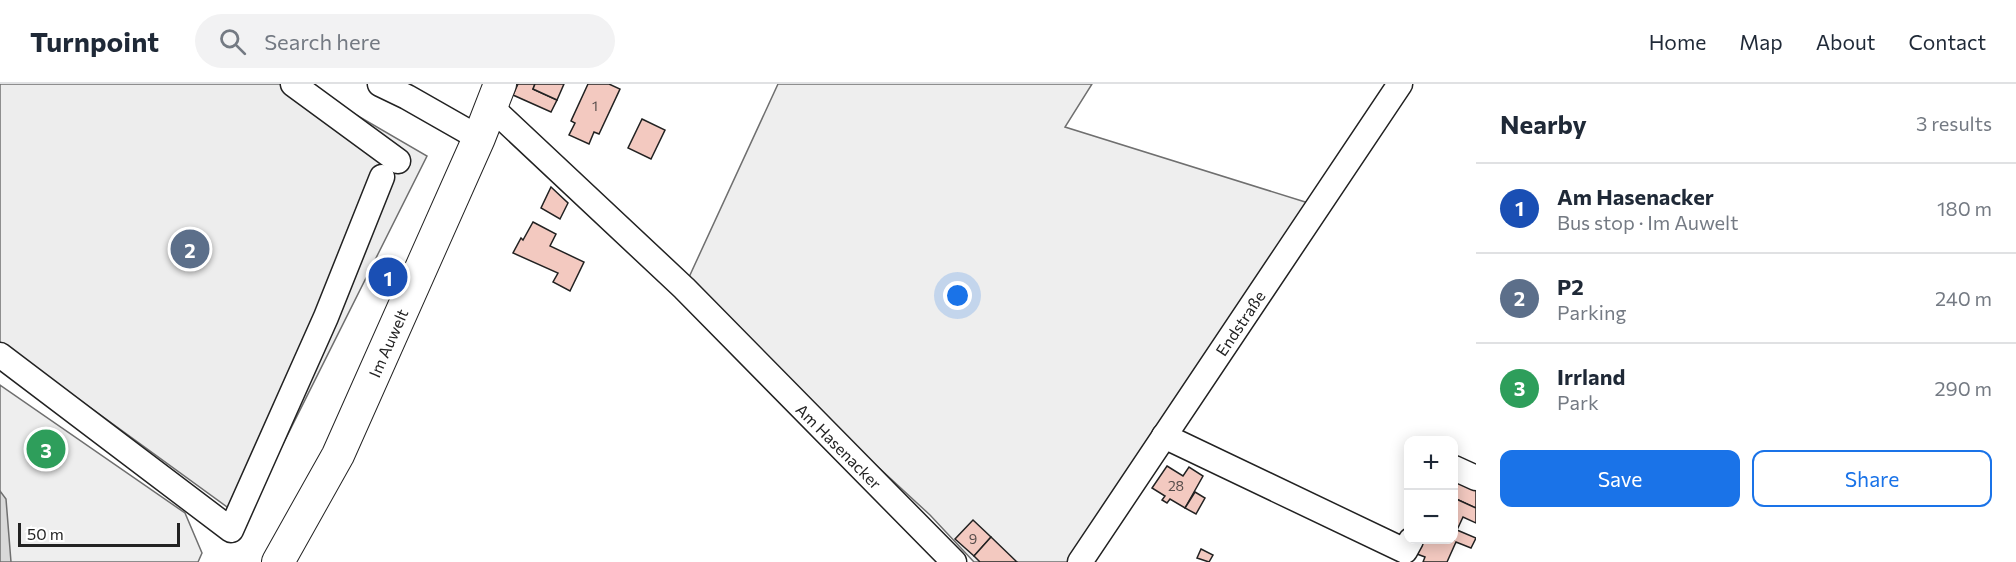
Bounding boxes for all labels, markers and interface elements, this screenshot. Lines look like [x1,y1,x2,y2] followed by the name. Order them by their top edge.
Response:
[195,14,615,68] search box
[30,24,159,58] text: Turnpoint
[216,25,249,58] icon: search
[264,28,381,55] text: Search here
[1649,29,1706,54] text: Home
[1739,29,1783,54] text: Map
[1816,29,1875,54] text: About
[1908,29,1986,54] text: Contact
[592,97,598,114] house number: 1
[1500,108,1587,139] text: Nearby
[1916,111,1992,135] text: 3 results
[1557,183,1714,210] text: Am Hasenacker
[1515,196,1524,220] text: 1
[1937,196,1992,220] text: 180 m
[1557,210,1738,234] text: Bus stop · Im Auwelt
[170,226,210,272] pin: 2
[368,254,408,300] pin: 1
[1557,273,1584,300] text: P2
[943,281,972,310] your location
[1514,286,1525,310] text: 2
[1935,286,1992,310] text: 240 m
[1211,287,1269,359] street label: Endstraße
[1557,300,1626,324] text: Parking
[364,305,412,380] street label: Im Auwelt
[1557,363,1625,390] text: Irrland
[1514,376,1525,400] text: 3
[1934,376,1992,400] text: 290 m
[1557,390,1599,414] text: Park
[792,399,886,493] street label: Am Hasenacker
[26,426,66,472] pin: 3
[1404,436,1458,544] map controls
[1404,436,1458,490] button: +
[1500,450,1740,507] button: Save
[1752,450,1992,507] button: Share
[1168,477,1184,494] house number: 28
[1404,490,1458,544] button: −
[18,520,180,548] scale bar
[27,524,64,543] text: 50 m
[969,530,977,547] house number: 9

